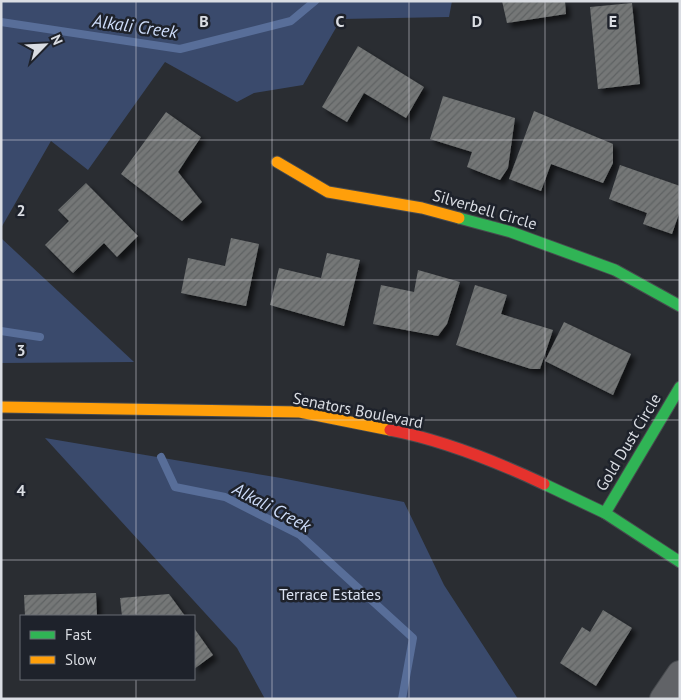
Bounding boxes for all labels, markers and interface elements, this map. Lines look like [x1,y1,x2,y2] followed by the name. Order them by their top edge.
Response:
[90,9,180,43] water label: Alkali Creek
[199,11,209,31] text: B
[336,11,345,31] text: C
[472,11,482,31] text: D
[609,11,617,31] text: E
[20,20,70,70] north arrow
[47,32,67,48] text: N
[430,185,540,233] street label: Silverbell Circle
[16,200,26,220] text: 2
[16,340,26,360] text: 3
[291,388,425,432] street label: Senators Boulevard
[591,390,665,494] street label: Gold Dust Circle
[228,476,316,538] water label: Alkali Creek
[16,480,26,500] text: 4
[279,584,381,604] park label: Terrace Estates
[20,615,195,680] legend
[65,625,92,644] text: Fast
[65,650,96,669] text: Slow

